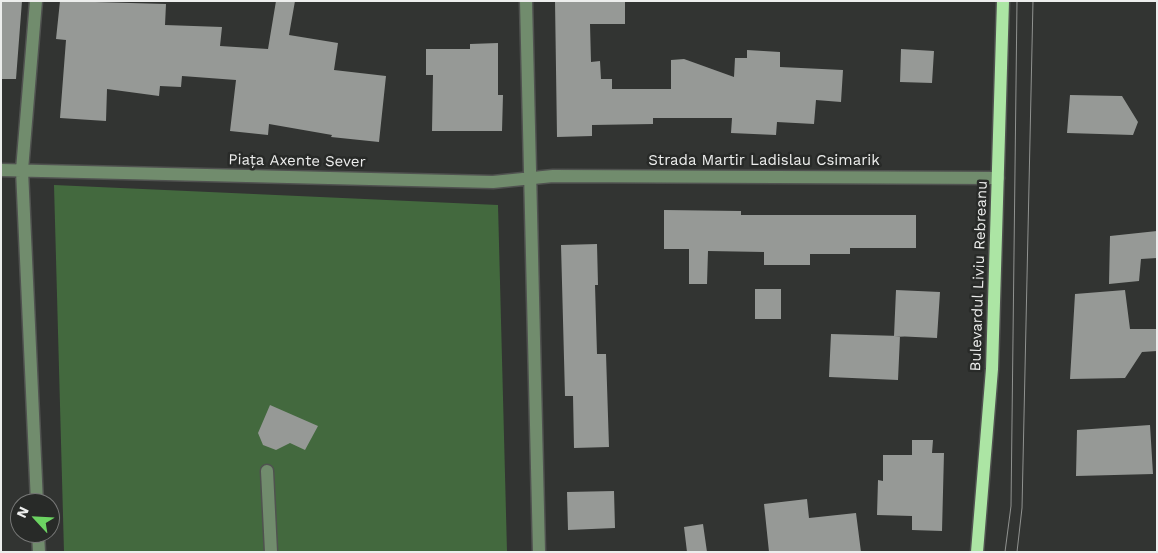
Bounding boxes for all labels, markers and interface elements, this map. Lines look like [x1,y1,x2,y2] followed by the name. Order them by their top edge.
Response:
[228,151,366,171] street label: Piața Axente Sever
[648,152,880,170] street label: Strada Martir Ladislau Csimarik
[967,180,991,372] street label: Bulevardul Liviu Rebreanu
[10,493,60,543] north arrow
[13,504,32,520] text: N

